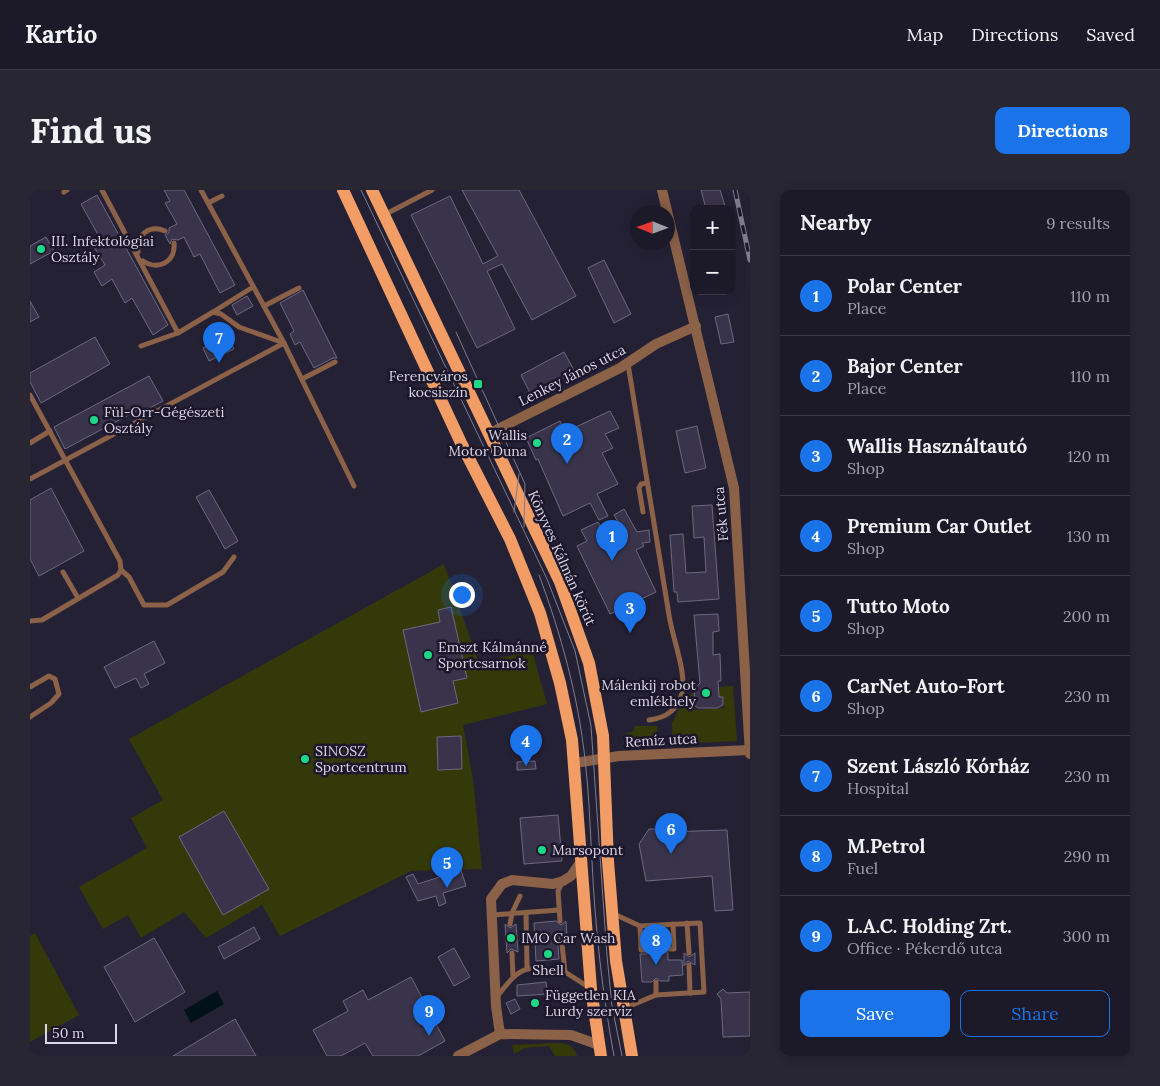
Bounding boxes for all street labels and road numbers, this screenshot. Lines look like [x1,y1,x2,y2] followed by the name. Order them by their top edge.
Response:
[515,340,629,410] street label: Lenkey János utca
[710,486,732,542] street label: Fék utca
[524,488,600,629] street label: Könyves Kálmán körút
[625,729,697,751] street label: Remíz utca

